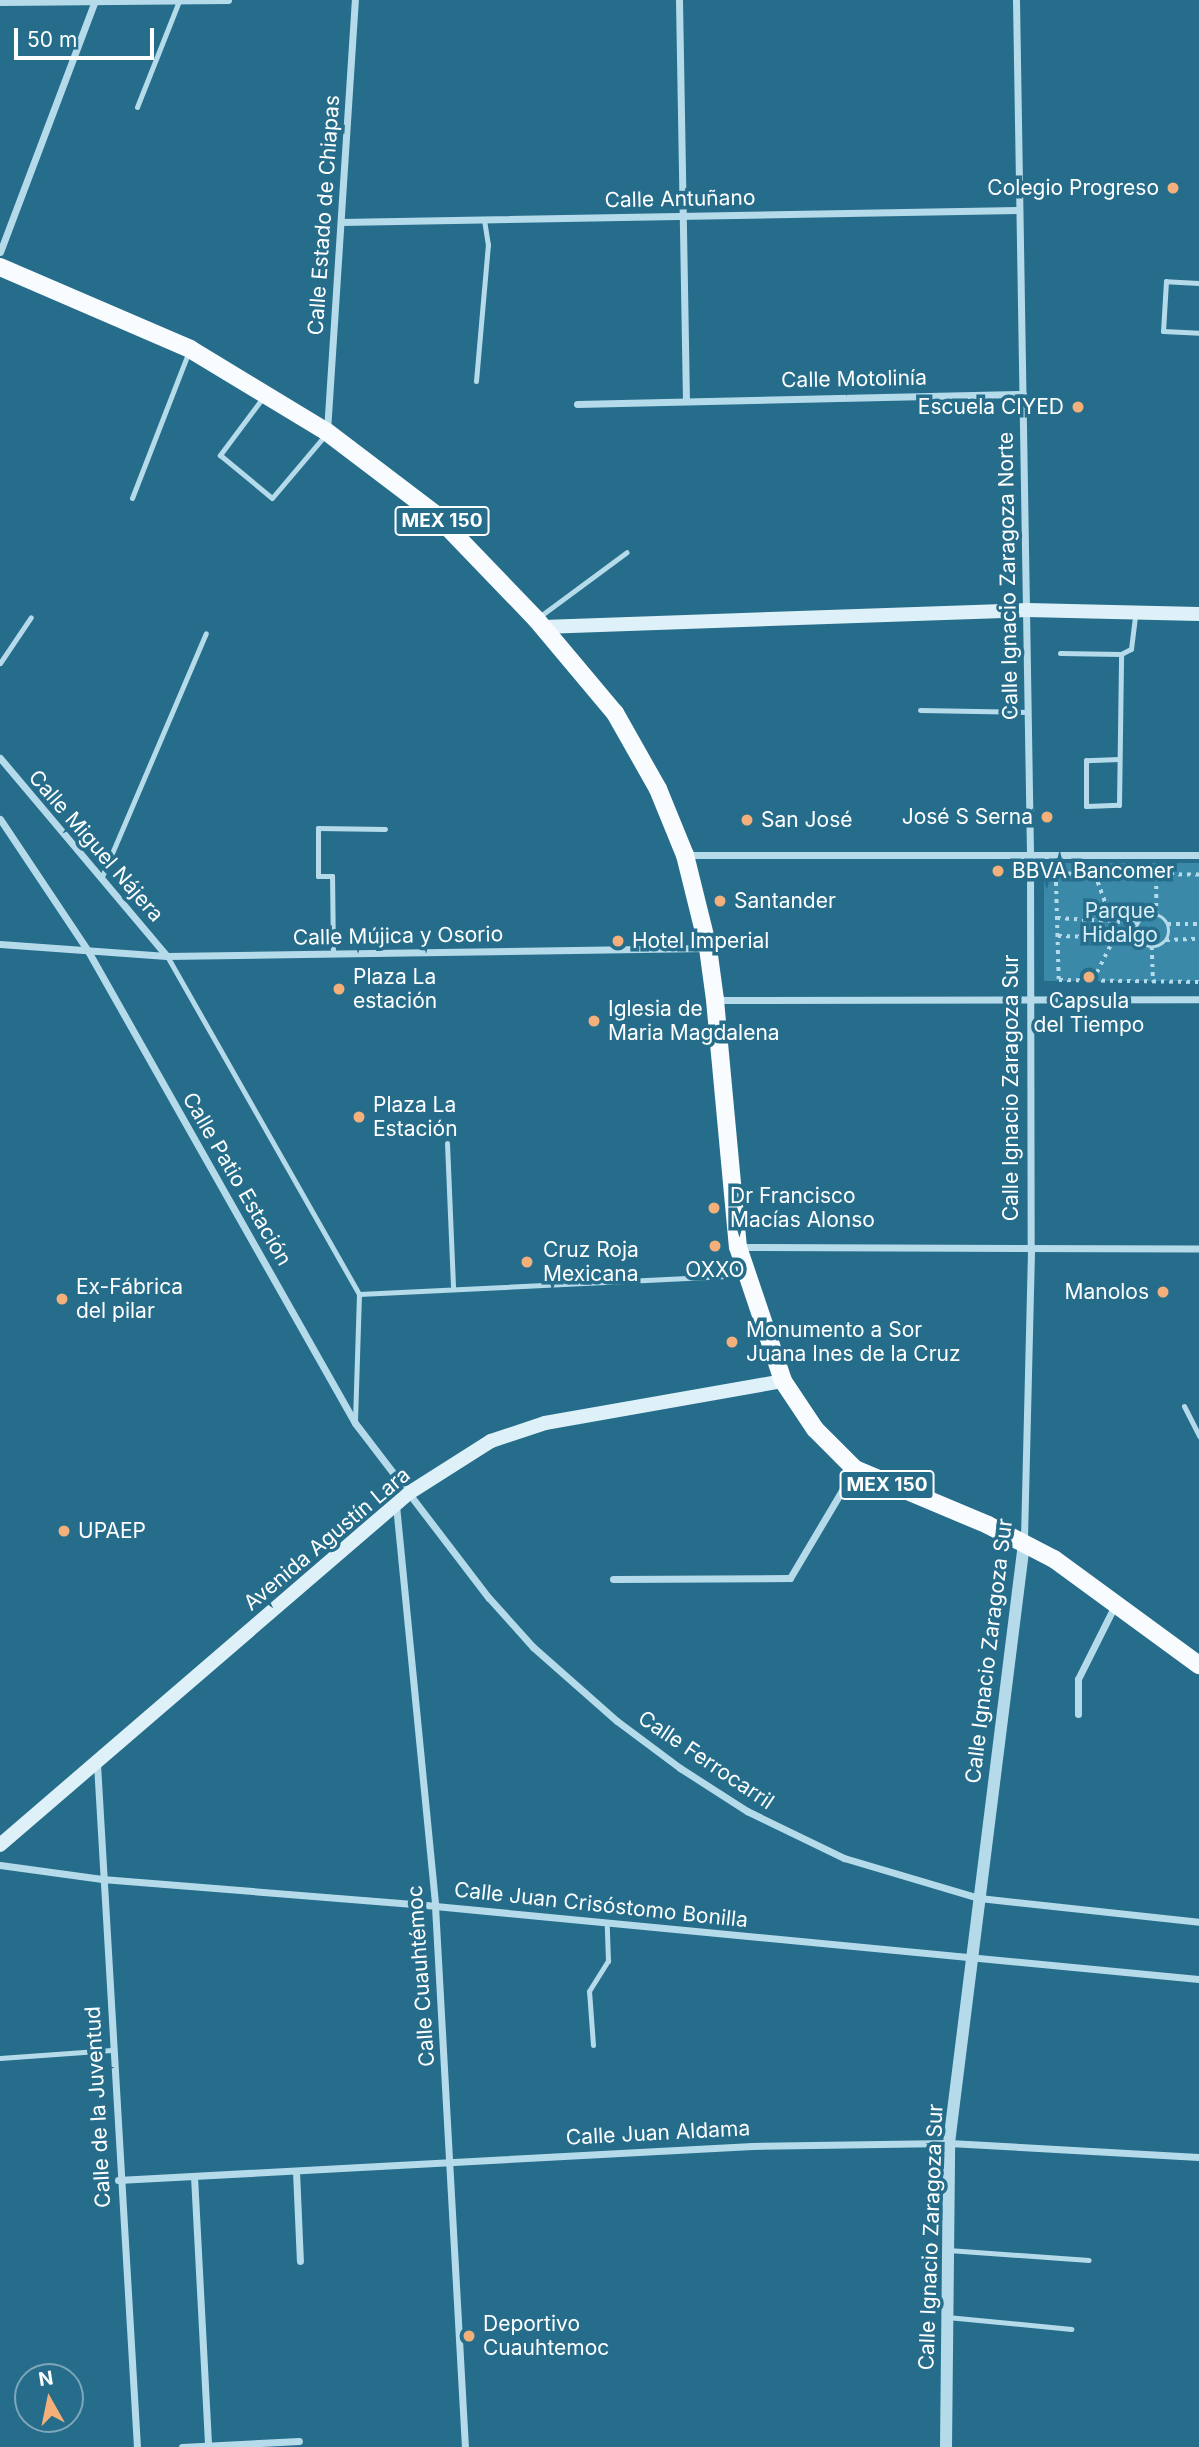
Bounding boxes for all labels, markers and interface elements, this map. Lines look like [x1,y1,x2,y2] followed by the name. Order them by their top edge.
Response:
[18,14,158,58] scale bar
[27,27,77,52] text: 50 m
[303,94,345,336] street label: Calle Estado de Chiapas
[987,175,1159,201] place label: Colegio Progreso
[1165,180,1181,196] marker: Colegio Progreso
[604,185,756,213] street label: Calle Antuñano
[781,365,927,393] street label: Calle Motolinía
[918,394,1064,420] place label: Escuela CIYED
[1070,399,1086,415] marker: Escuela CIYED
[993,432,1023,720] street label: Calle Ignacio Zaragoza Norte
[393,506,491,536] road number: MEX 150
[23,765,169,927] street label: Calle Miguel Nájera
[902,804,1033,830] place label: José S Serna
[761,807,852,833] place label: San José
[1039,809,1055,825] marker: José S Serna
[739,812,755,828] marker: San José
[1012,858,1174,884] place label: BBVA Bancomer
[990,863,1006,879] marker: BBVA Bancomer
[734,888,836,914] place label: Santander
[712,893,728,909] marker: Santander
[1082,898,1158,948] park label: Parque Hidalgo
[293,922,503,950] street label: Calle Mújica y Osorio
[632,928,769,954] place label: Hotel Imperial
[610,933,626,949] marker: Hotel Imperial
[998,955,1024,1221] street label: Calle Ignacio Zaragoza Sur
[353,964,437,1014] place label: Plaza La estación
[1081,969,1097,985] marker: Capsula del Tiempo
[331,981,347,997] marker: Plaza La estación
[1034,988,1144,1038] place label: Capsula del Tiempo
[608,996,780,1046] place label: Iglesia de Maria Magdalena
[586,1013,602,1029] marker: Iglesia de Maria Magdalena
[177,1088,297,1270] street label: Calle Patio Estación
[373,1092,458,1142] place label: Plaza La Estación
[351,1109,367,1125] marker: Plaza La Estación
[730,1183,875,1233] place label: Dr Francisco Macías Alonso
[704,1198,724,1218] marker: Dr Francisco Macías Alonso
[543,1237,639,1287] place label: Cruz Roja Mexicana
[707,1238,723,1254] marker: OXXO
[517,1252,537,1272] marker: Cruz Roja Mexicana
[685,1257,745,1283] place label: OXXO
[76,1274,183,1324] place label: Ex-Fábrica del pilar
[1064,1279,1149,1305] place label: Manolos
[1155,1284,1171,1300] marker: Manolos
[54,1291,70,1307] marker: Ex-Fábrica del pilar
[746,1317,961,1367] place label: Monumento a Sor Juana Ines de la Cruz
[724,1334,740,1350] marker: Monumento a Sor Juana Ines de la Cruz
[239,1462,415,1616] street label: Avenida Agustín Lara
[838,1470,936,1500] road number: MEX 150
[960,1517,1018,1785] street label: Calle Ignacio Zaragoza Sur
[78,1518,146,1544] place label: UPAEP
[56,1523,72,1539] marker: UPAEP
[633,1705,779,1815] street label: Calle Ferrocarril
[453,1877,749,1933] street label: Calle Juan Crisóstomo Bonilla
[402,1884,440,2068] street label: Calle Cuauhtémoc
[80,2006,116,2208] street label: Calle de la Juventud
[914,2103,948,2371] street label: Calle Ignacio Zaragoza Sur
[565,2116,751,2150] street label: Calle Juan Aldama
[483,2311,609,2361] place label: Deportivo Cuauhtemoc
[461,2328,477,2344] marker: Deportivo Cuauhtemoc
[14,2363,84,2433] north arrow
[37,2366,55,2391] text: N

